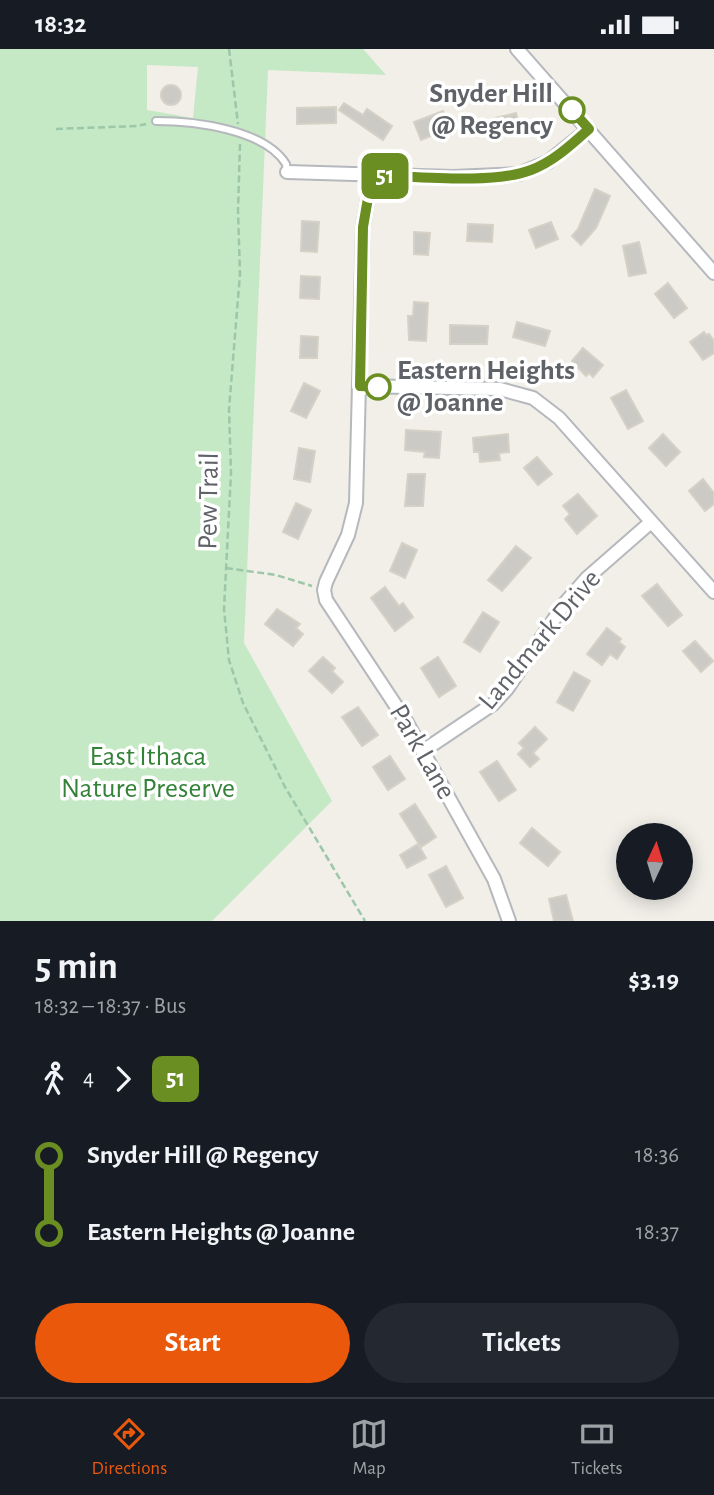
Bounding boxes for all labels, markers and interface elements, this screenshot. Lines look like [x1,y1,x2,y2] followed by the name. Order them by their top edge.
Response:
[35,11,87,37] text: 18:32
[429,80,553,140] place label: Snyder Hill @ Regency
[559,97,585,123] marker: Snyder Hill @ Regency
[354,153,416,199] line badge: 51
[375,164,395,188] text: 51
[397,357,575,417] place label: Eastern Heights @ Joanne
[365,374,391,400] marker: Eastern Heights @ Joanne
[194,452,224,550] street label: Pew Trail
[474,565,606,715] street label: Landmark Drive
[384,700,460,804] street label: Park Lane
[61,743,235,803] park label: East Ithaca Nature Preserve
[616,823,693,899] north arrow
[616,823,693,900] map controls
[35,948,118,986] text: 5 min
[628,967,679,993] text: $3.19
[35,995,186,1018] text: 18:32 – 18:37 · Bus
[35,1060,73,1098] icon: walk
[104,1060,142,1098] icon: forward
[83,1067,94,1090] text: 4
[166,1067,185,1091] text: 51
[87,1142,319,1168] text: Snyder Hill @ Regency
[635,1144,679,1167] text: 18:36
[87,1219,355,1245] text: Eastern Heights @ Joanne
[636,1221,679,1244] text: 18:37
[35,1303,350,1383] button: Start
[364,1303,679,1383] button: Tickets
[91,1415,167,1480] tab: Directions
[350,1415,388,1480] tab: Map
[571,1415,623,1480] tab: Tickets

